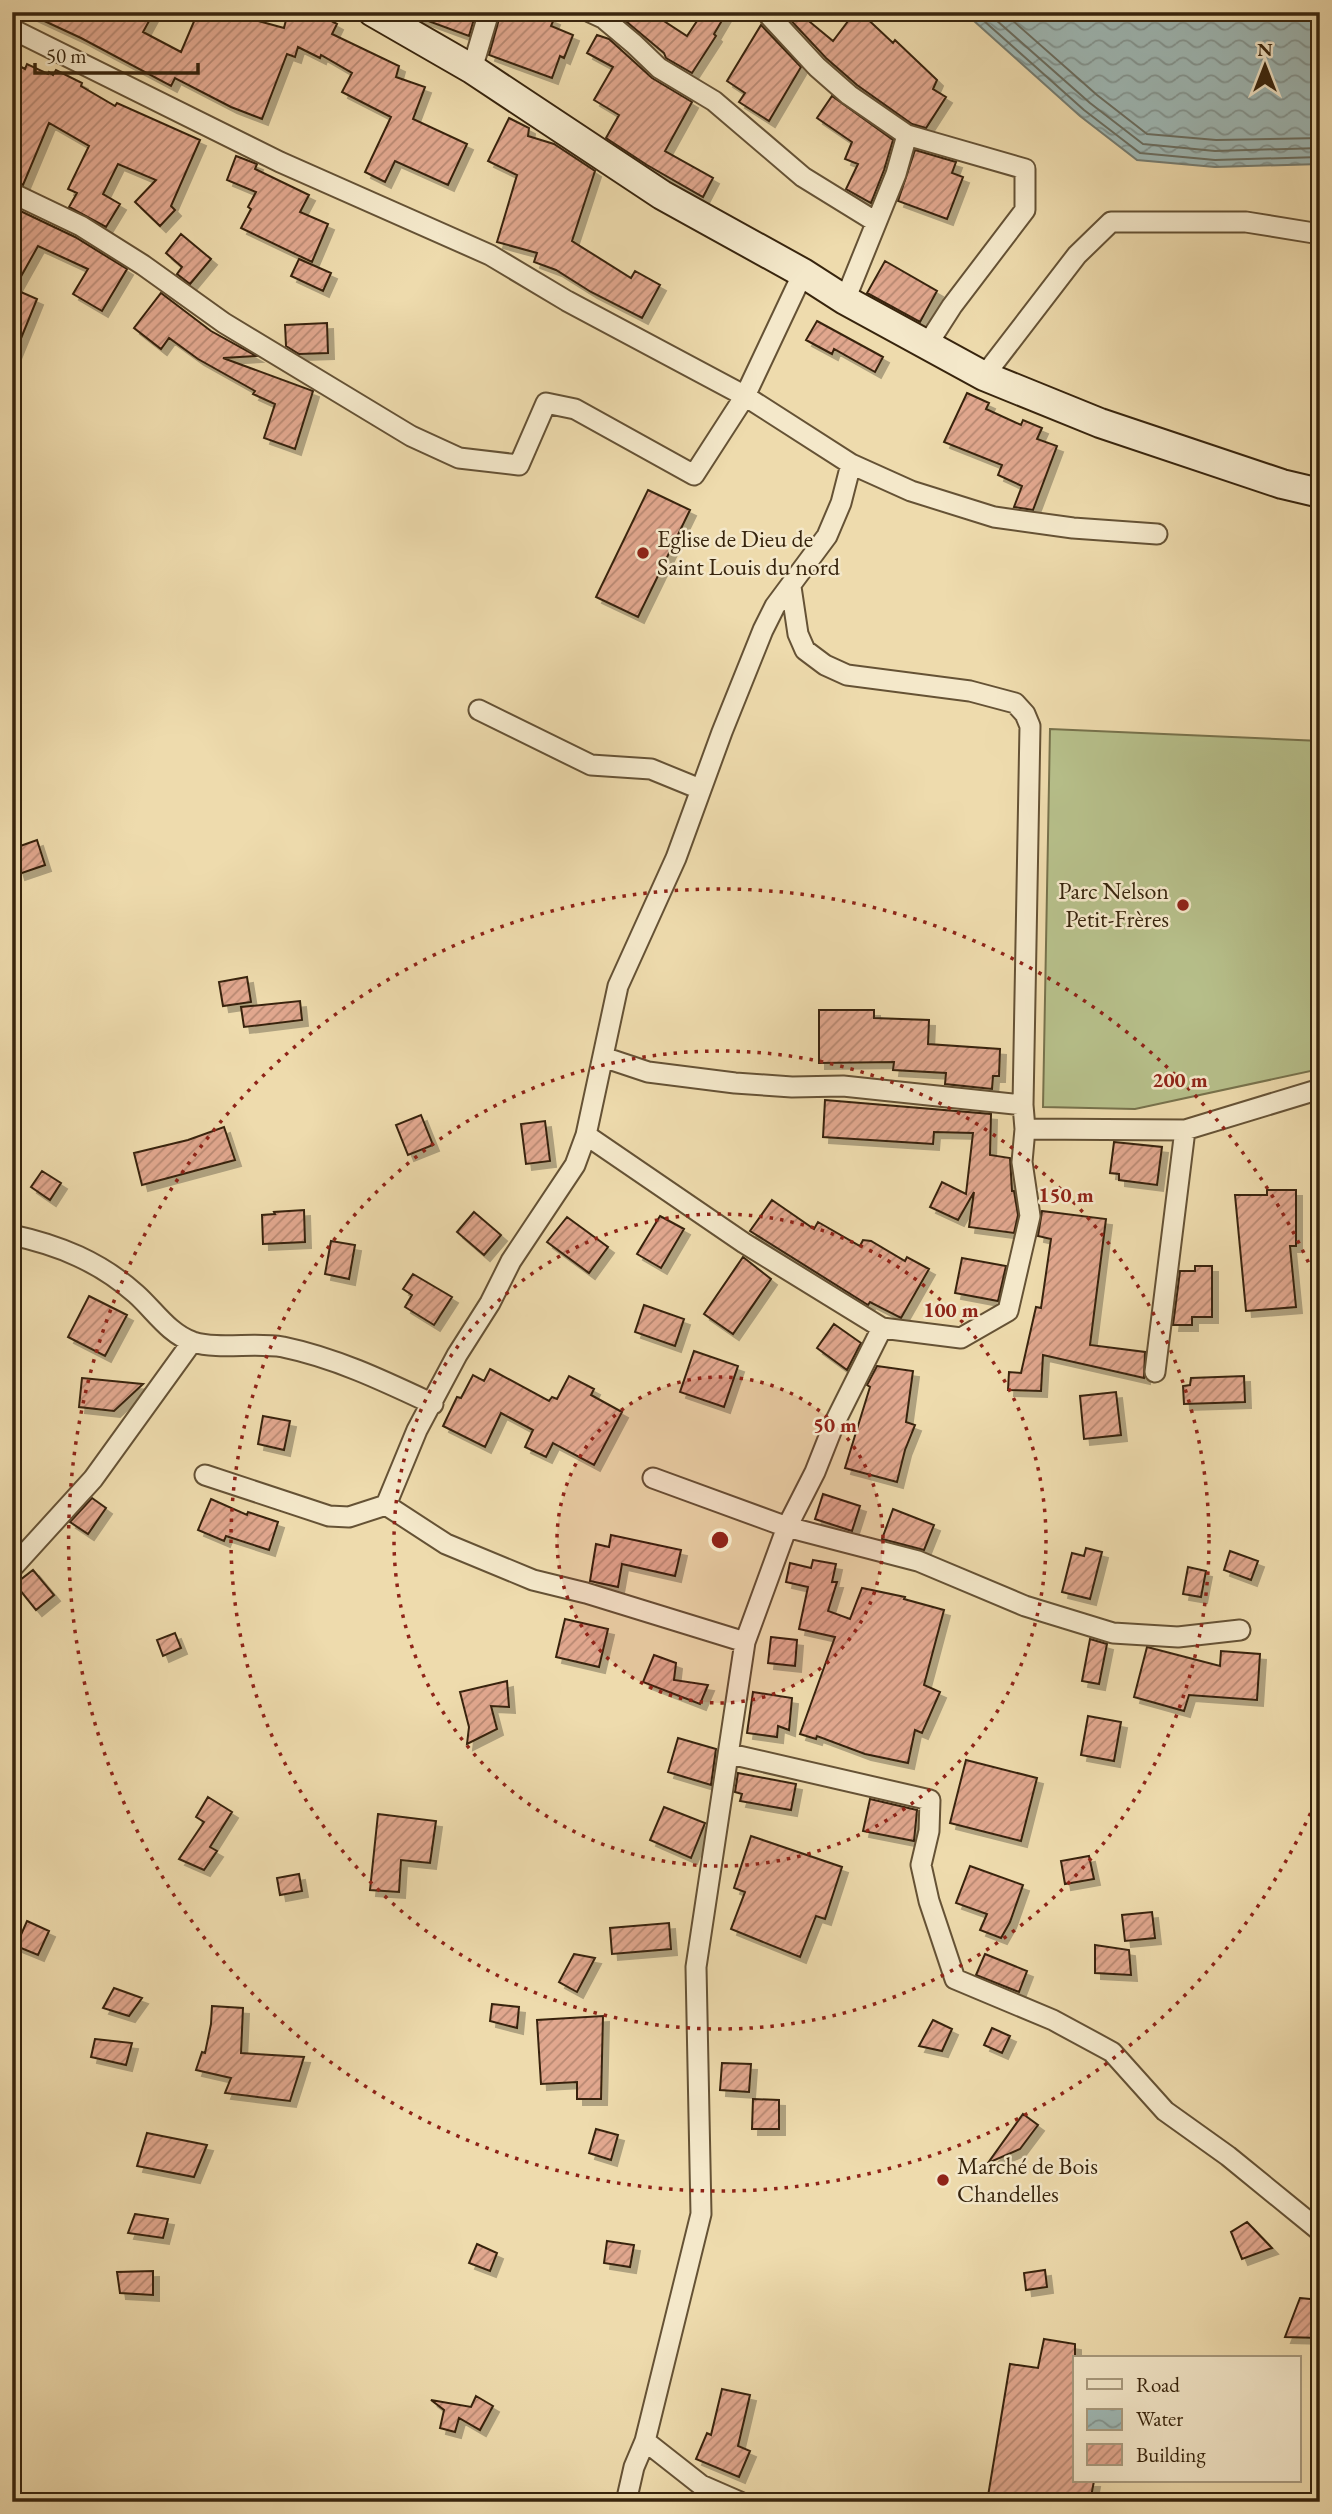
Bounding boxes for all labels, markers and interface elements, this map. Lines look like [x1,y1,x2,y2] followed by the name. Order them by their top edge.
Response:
[35,32,198,76] scale bar
[1230,32,1300,102] north arrow
[1257,37,1273,62] text: N
[46,42,87,69] text: 50 m
[657,523,841,582] place label: Eglise de Dieu de Saint Louis du nord
[635,545,651,561] marker: Eglise de Dieu de Saint Louis du nord
[1058,875,1169,934] place label: Parc Nelson Petit-Frères
[1175,897,1191,913] marker: Parc Nelson Petit-Frères
[1152,1066,1208,1093] text: 200 m
[1038,1181,1094,1208] text: 150 m
[923,1296,979,1323] text: 100 m
[813,1411,857,1438] text: 50 m
[708,1528,732,1552] centre of rings
[957,2150,1098,2209] place label: Marché de Bois Chandelles
[935,2172,951,2188] marker: Marché de Bois Chandelles
[1073,2356,1300,2482] legend
[1136,2371,1180,2398] text: Road
[1136,2405,1183,2432] text: Water
[1136,2441,1206,2468] text: Building

